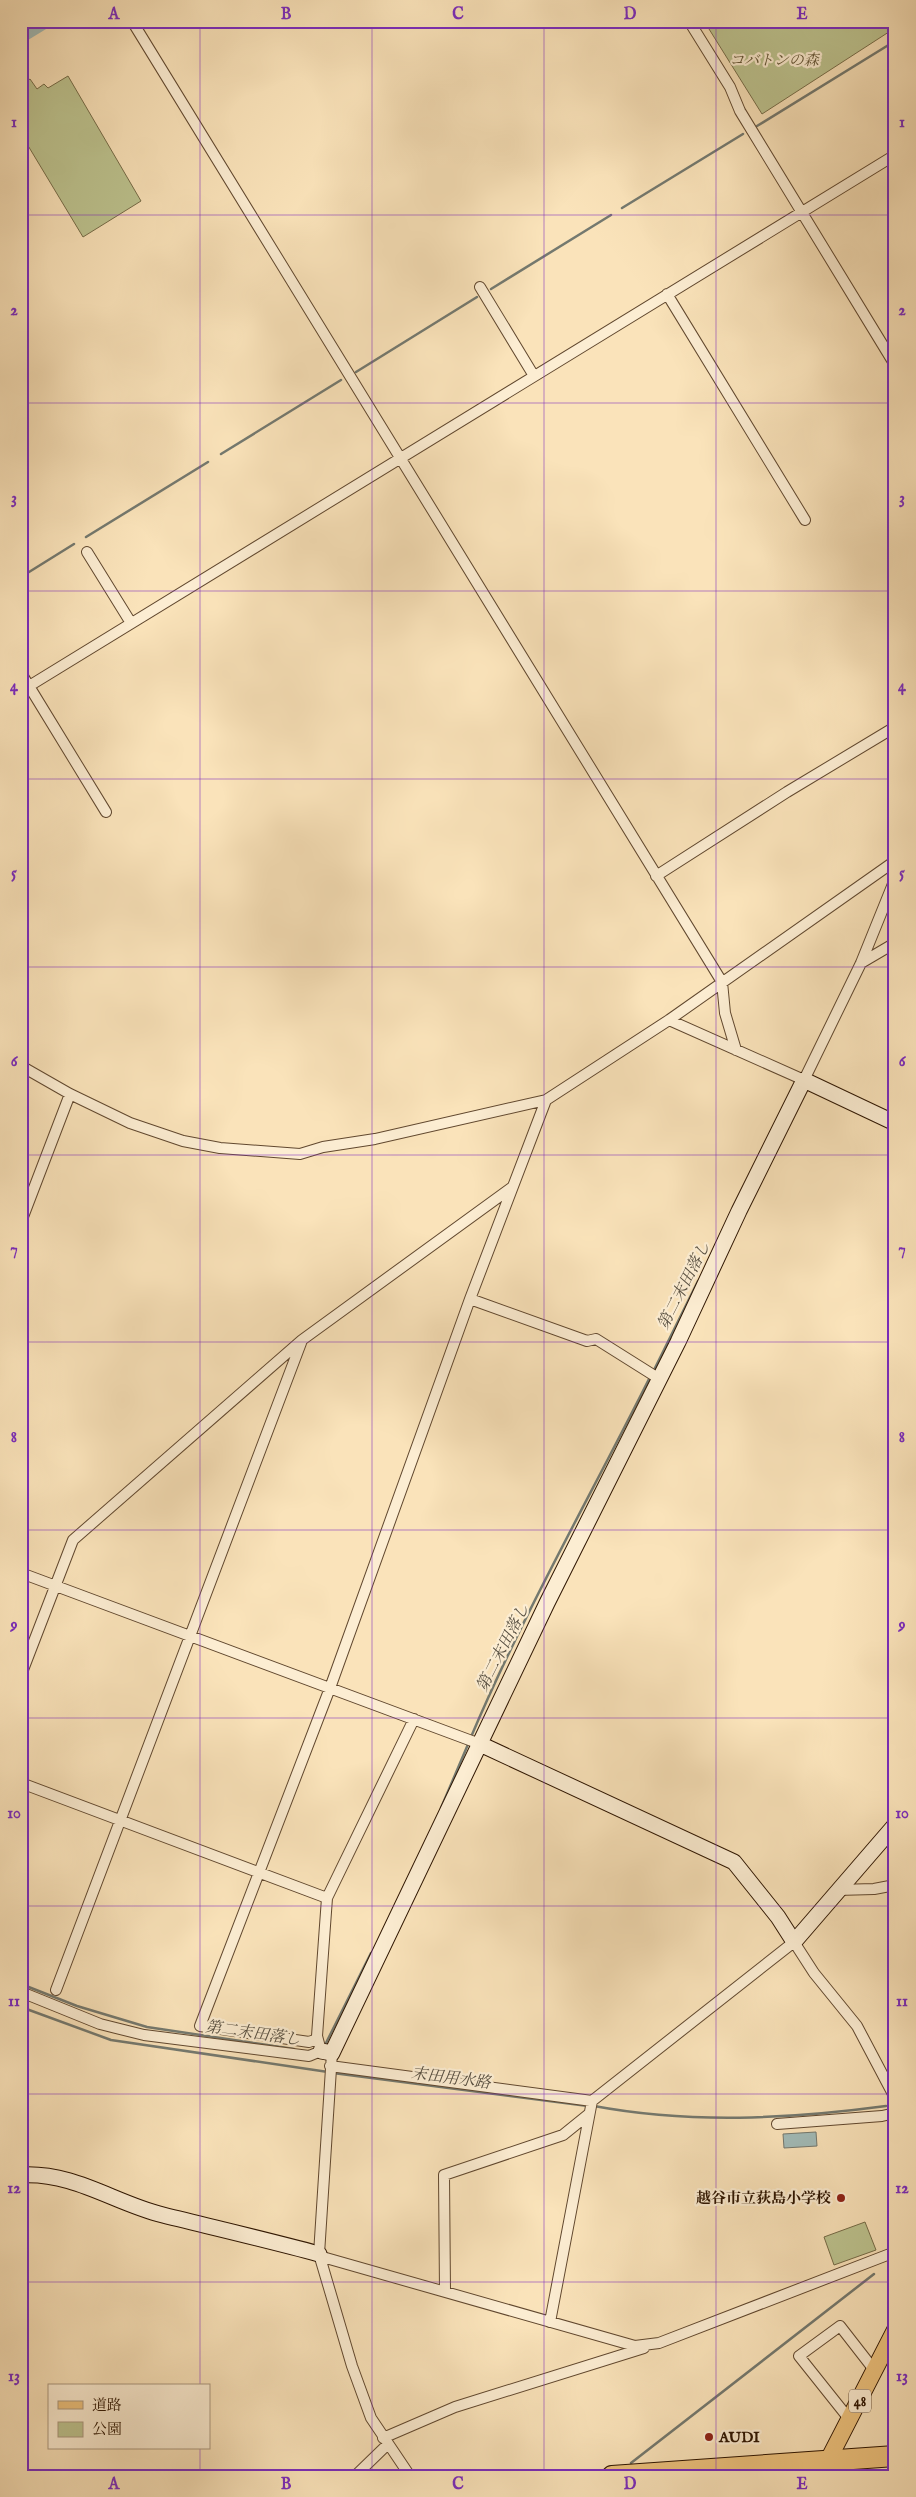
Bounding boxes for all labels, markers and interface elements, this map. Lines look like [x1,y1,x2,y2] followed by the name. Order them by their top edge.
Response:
[108,5,121,25] text: A
[281,5,292,25] text: B
[452,5,464,25] text: C
[624,5,637,25] text: D
[796,5,808,25] text: E
[729,51,821,70] park label: コバトンの森
[11,113,17,133] text: 1
[899,113,905,133] text: 1
[10,301,18,321] text: 2
[898,301,906,321] text: 2
[11,489,17,509] text: 3
[899,489,905,509] text: 3
[10,677,19,697] text: 4
[898,677,907,697] text: 4
[11,864,17,884] text: 5
[899,864,905,884] text: 5
[11,1052,19,1072] text: 6
[899,1052,907,1072] text: 6
[654,1239,715,1333] water label: 第二末田落し
[10,1240,18,1260] text: 7
[898,1240,906,1260] text: 7
[11,1428,17,1448] text: 8
[899,1428,905,1448] text: 8
[473,1601,534,1695] water label: 第二末田落し
[10,1616,18,1636] text: 9
[898,1616,906,1636] text: 9
[7,1804,21,1824] text: 10
[895,1804,909,1824] text: 10
[8,1992,20,2012] text: 11
[896,1992,908,2012] text: 11
[204,2017,302,2051] water label: 第二末田落し
[410,2064,493,2094] water label: 末田用水路
[7,2179,21,2199] text: 12
[895,2179,909,2199] text: 12
[696,2189,831,2208] place label: 越谷市立荻島小学校
[835,2192,847,2204] marker: 越谷市立荻島小学校
[8,2367,20,2387] text: 13
[896,2367,908,2387] text: 13
[48,2384,210,2450] legend
[849,2390,871,2412] road number: 48
[92,2396,122,2415] text: 道路
[92,2420,122,2439] text: 公園
[718,2428,760,2447] place label: AUDI
[703,2431,715,2443] marker: AUDI
[108,2475,121,2495] text: A
[281,2475,292,2495] text: B
[452,2475,464,2495] text: C
[624,2475,637,2495] text: D
[796,2475,808,2495] text: E

